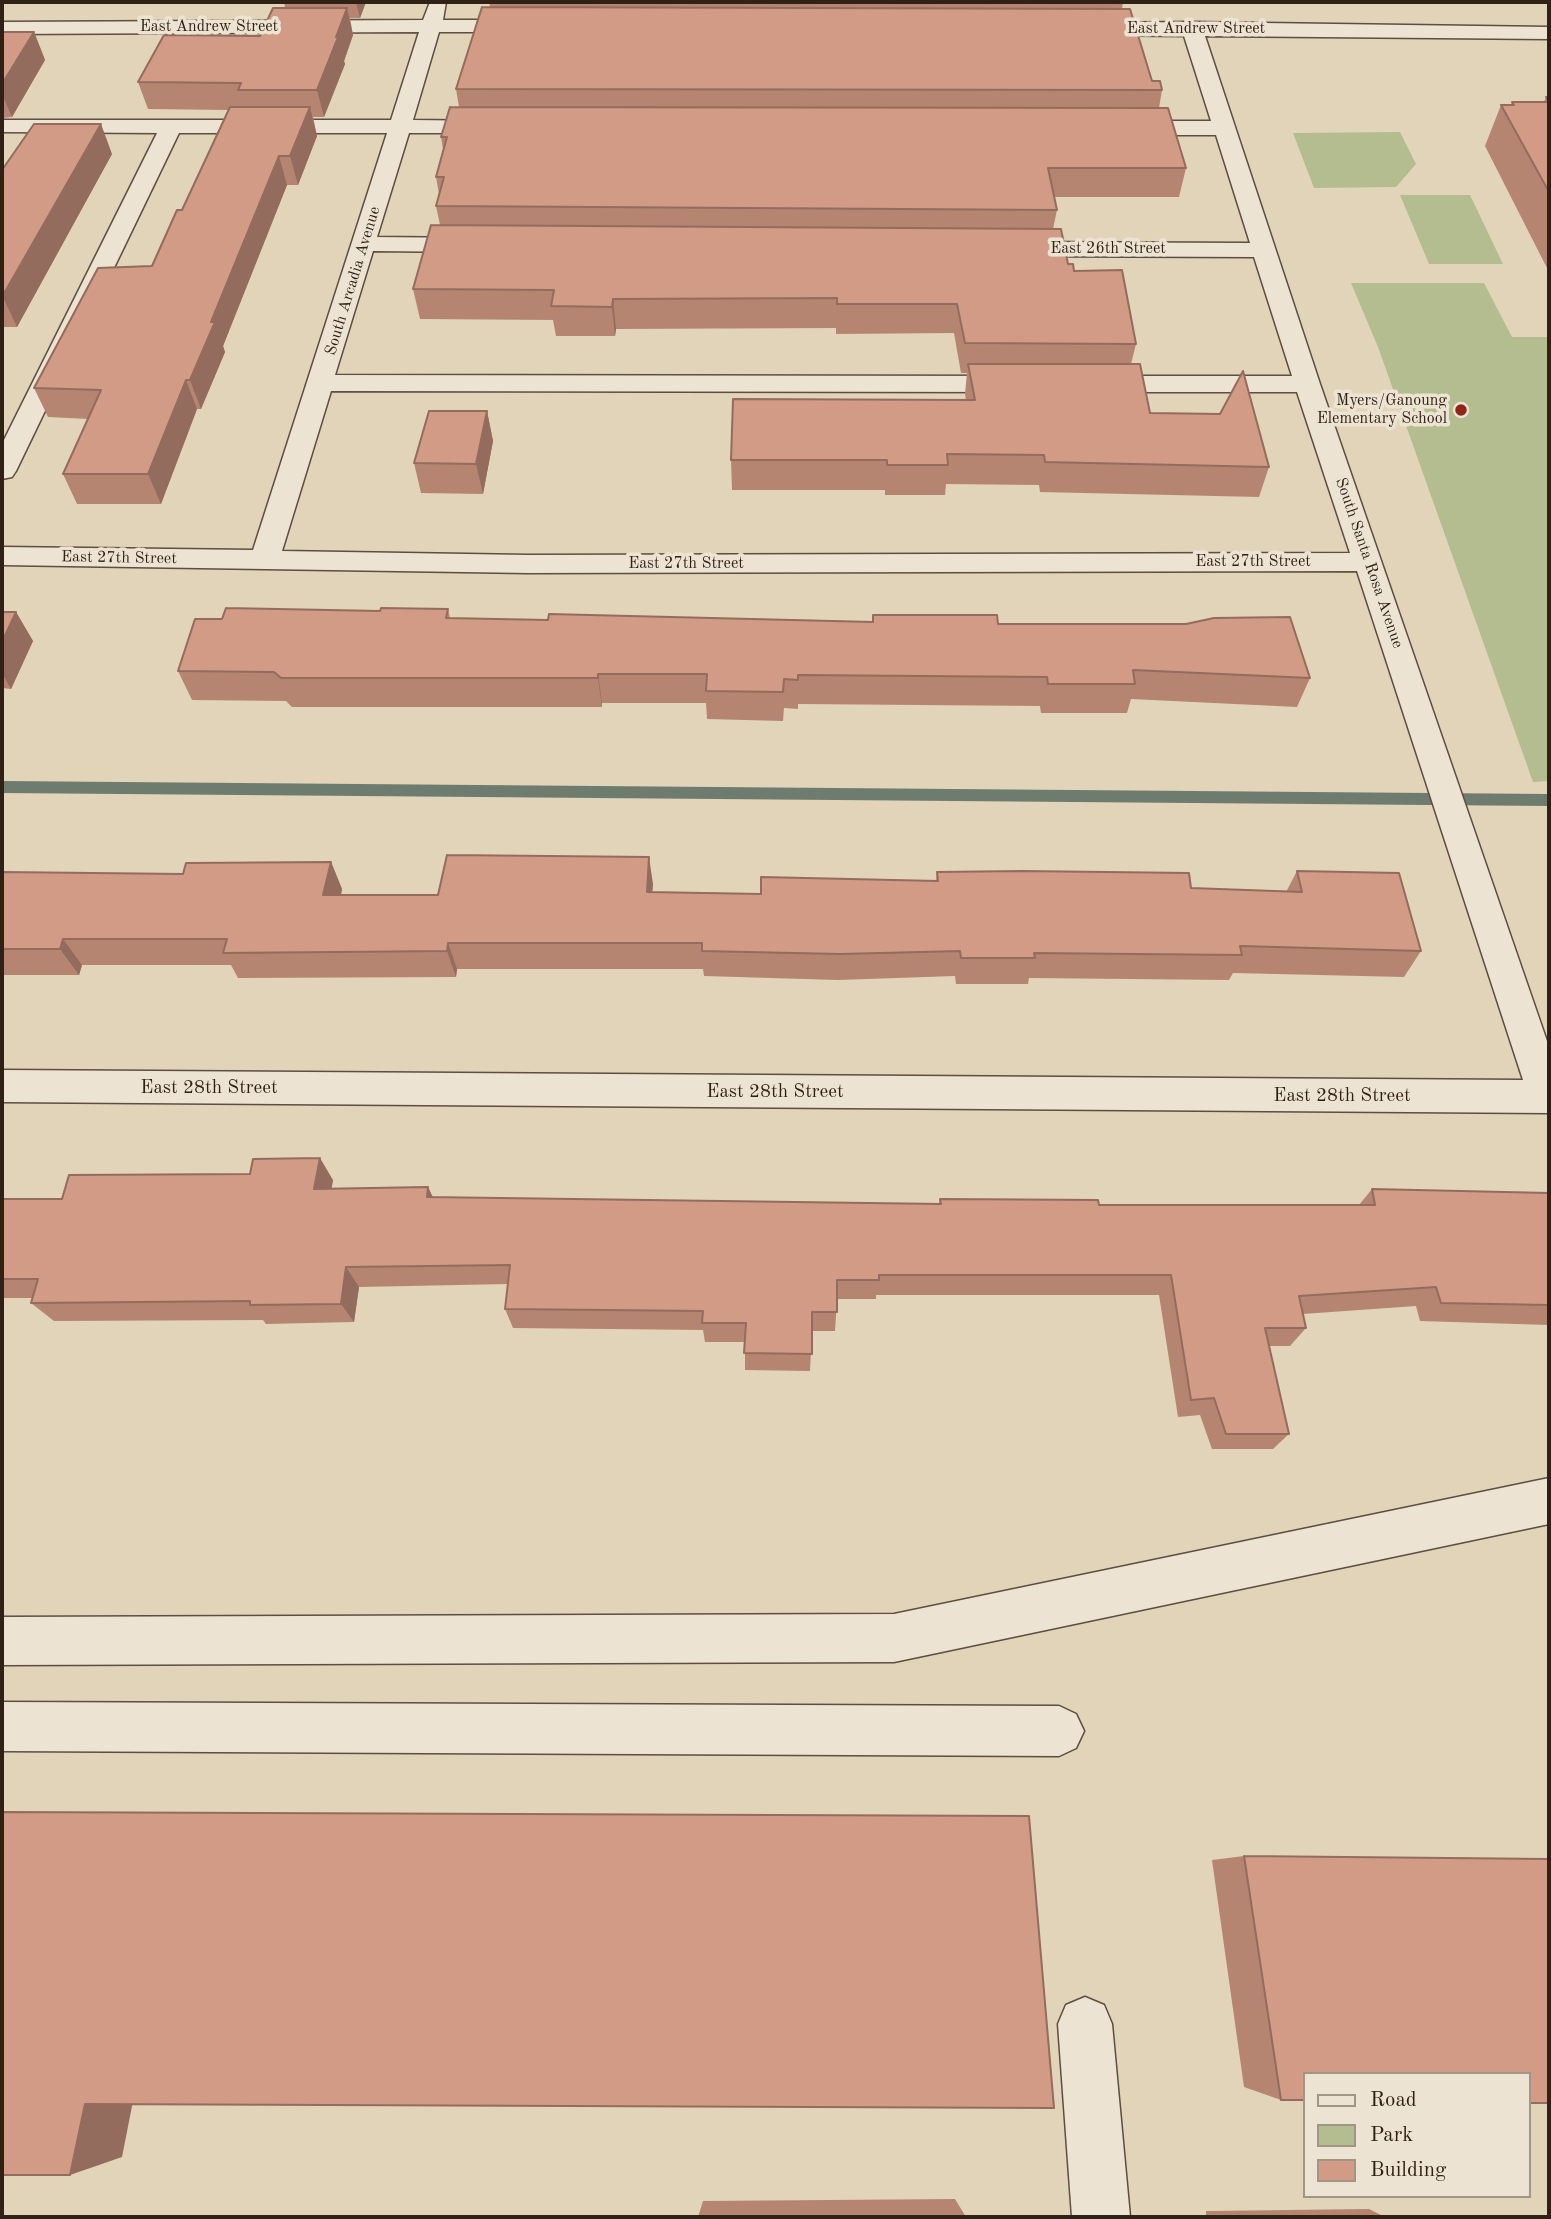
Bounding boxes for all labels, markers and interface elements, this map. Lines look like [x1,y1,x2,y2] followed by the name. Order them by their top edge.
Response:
[140,17,278,37] street label: East Andrew Street
[1127,19,1265,39] street label: East Andrew Street
[321,204,385,358] street label: South Arcadia Avenue
[1050,239,1166,259] street label: East 26th Street
[1317,391,1447,429] place label: Myers/Ganoung Elementary School
[1453,402,1469,418] marker: Myers/Ganoung Elementary School
[1331,475,1407,651] street label: South Santa Rosa Avenue
[61,547,177,569] street label: East 27th Street
[1195,552,1311,572] street label: East 27th Street
[628,554,744,574] street label: East 27th Street
[140,1077,278,1099] street label: East 28th Street
[706,1081,844,1103] street label: East 28th Street
[1273,1085,1411,1107] street label: East 28th Street
[1302,2072,1530,2198] legend
[1370,2090,1417,2111] text: Road
[1370,2125,1413,2146] text: Park
[1370,2160,1446,2181] text: Building

